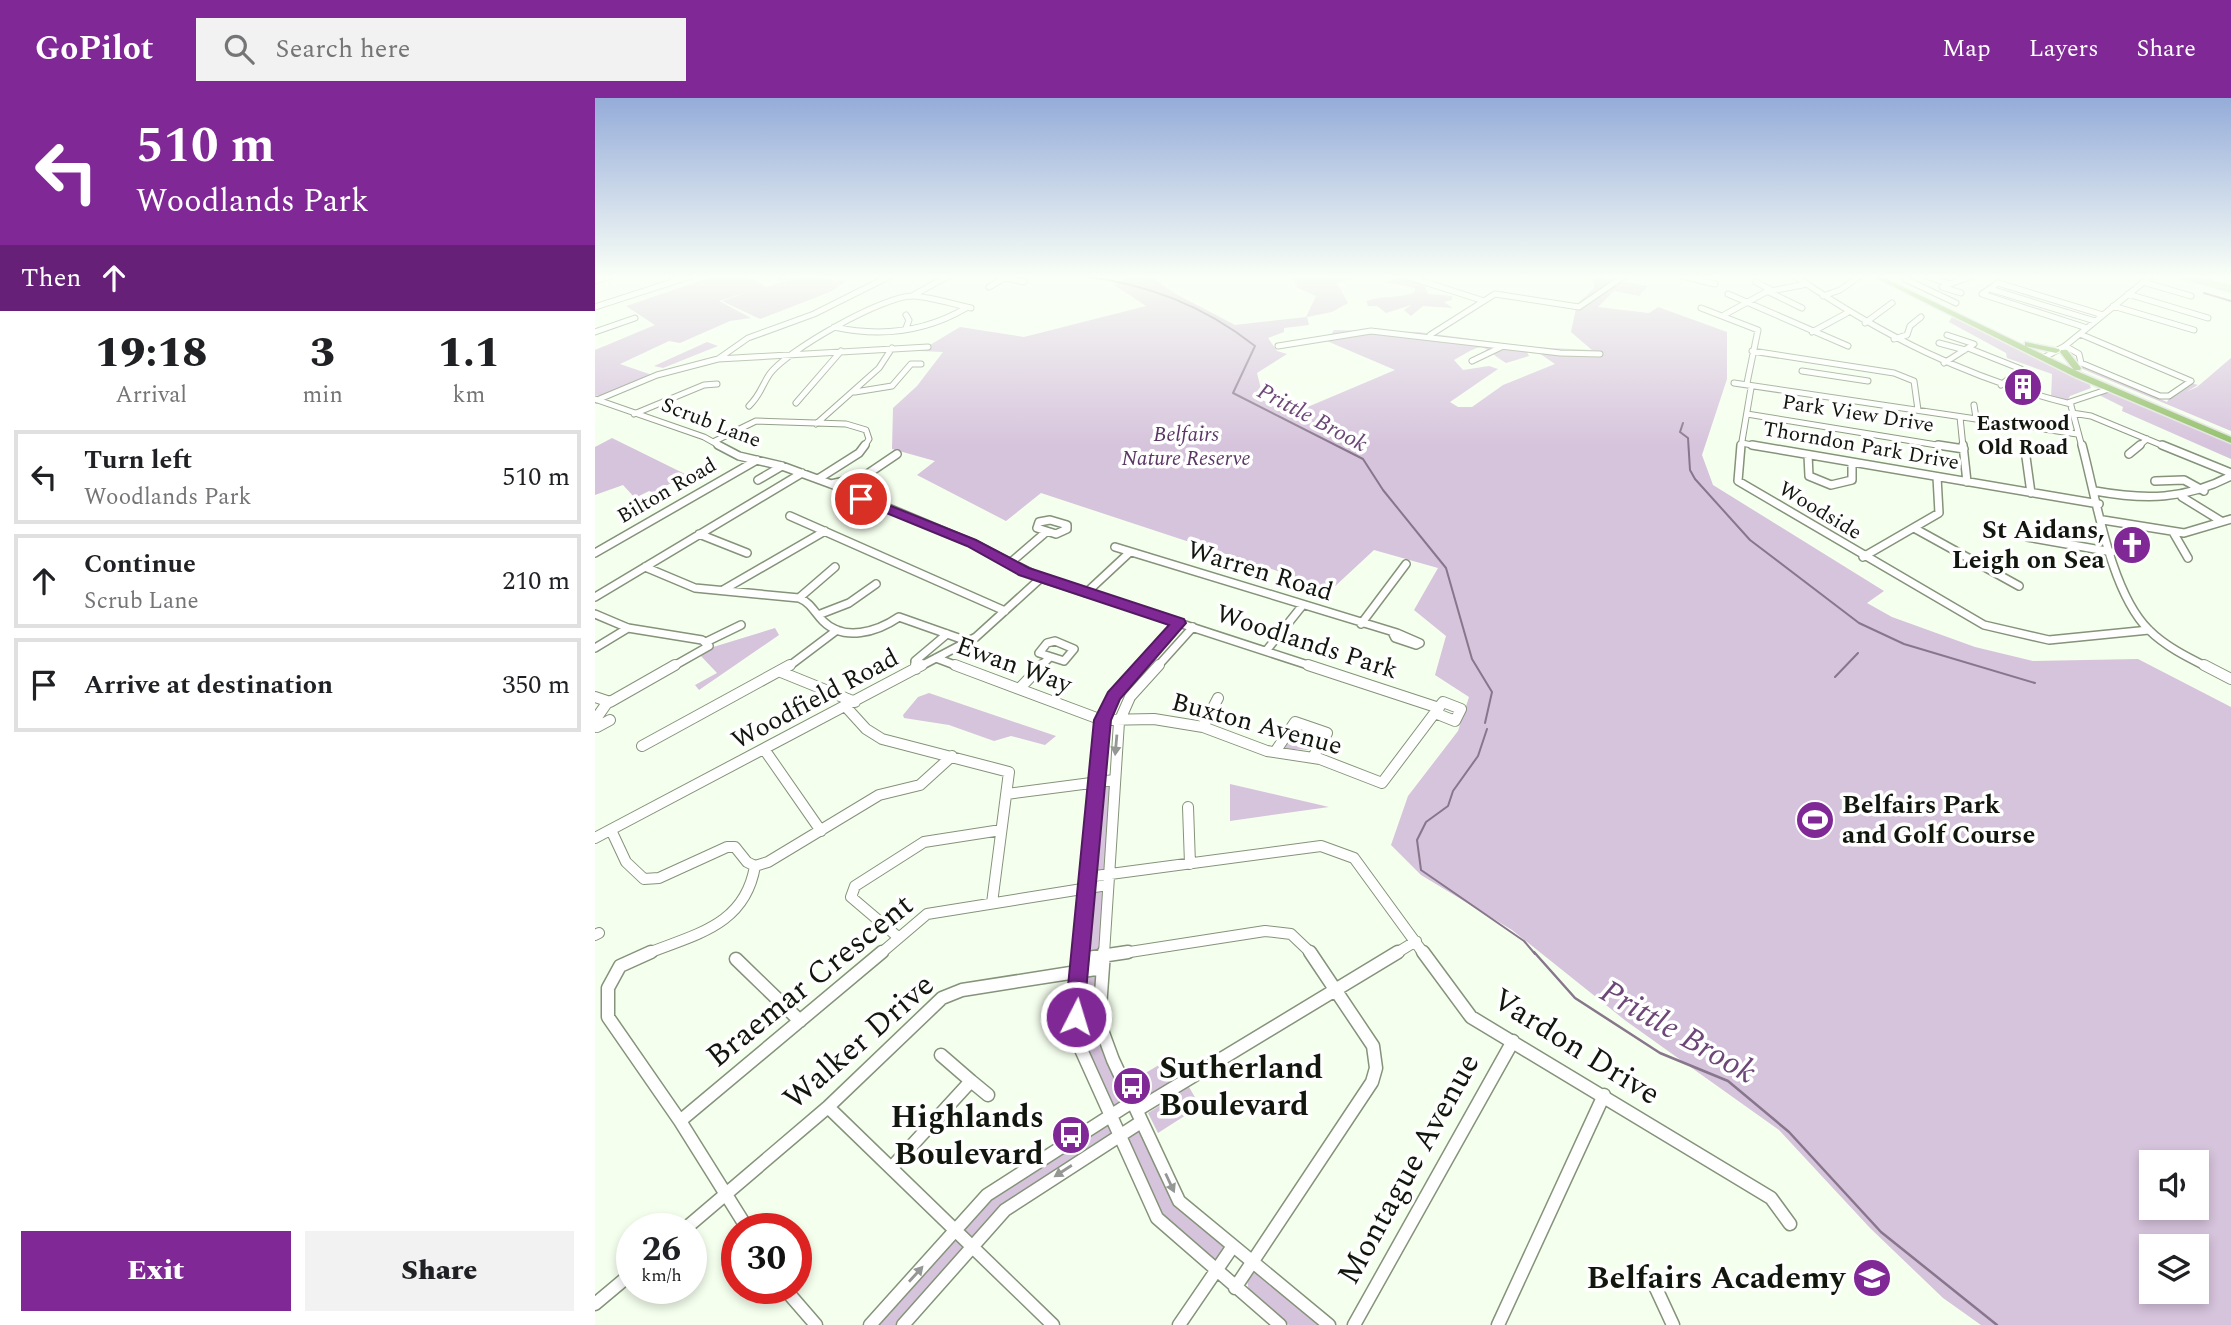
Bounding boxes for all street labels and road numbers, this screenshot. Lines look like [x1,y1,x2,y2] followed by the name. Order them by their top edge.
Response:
[1780,386,1936,442] street label: Park View Drive
[656,389,766,457] street label: Scrub Lane
[1760,413,1962,479] street label: Thorndon Park Drive
[611,450,723,532] street label: Bilton Road
[1772,474,1868,548] street label: Woodside
[1182,530,1338,612] street label: Warren Road
[1211,594,1403,690] street label: Woodlands Park
[950,626,1079,705] street label: Ewan Way
[724,638,906,760] street label: Woodfield Road
[1167,682,1347,766] street label: Buxton Avenue
[696,882,924,1080] street label: Braemar Crescent
[772,962,946,1122] street label: Walker Drive
[1482,976,1670,1118] street label: Vardon Drive
[1325,1044,1493,1294] street label: Montague Avenue

